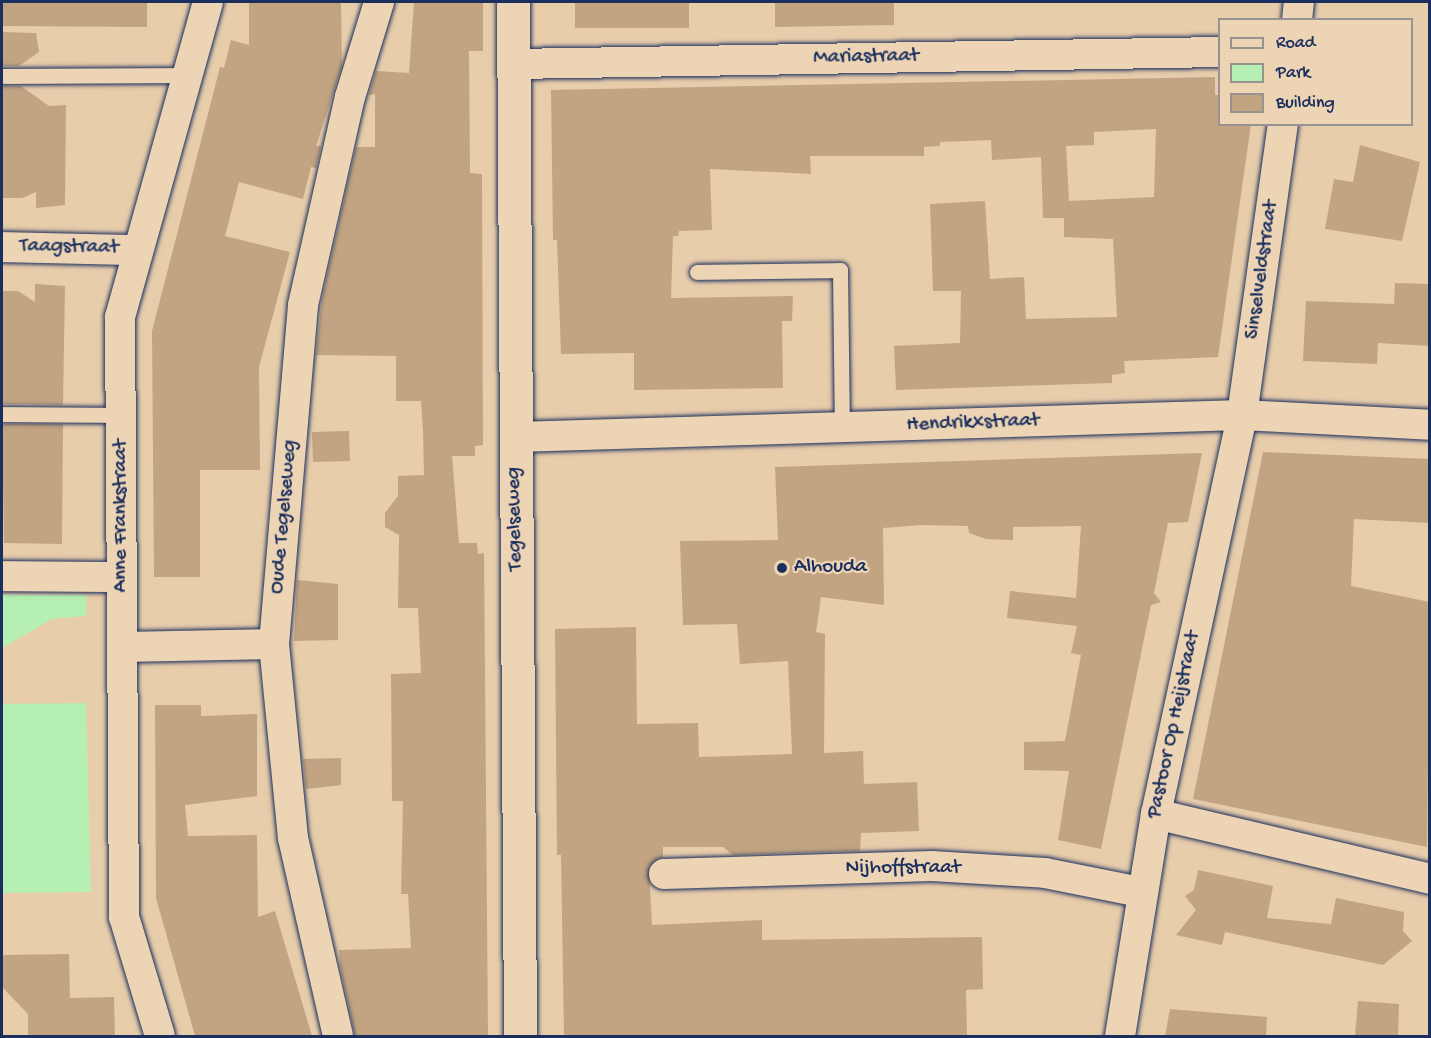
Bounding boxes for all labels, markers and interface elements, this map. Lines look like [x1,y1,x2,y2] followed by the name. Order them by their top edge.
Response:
[1218,18,1413,126] legend
[1276,33,1315,54] text: Road
[813,44,919,72] street label: Mariastraat
[1276,63,1310,84] text: Park
[1276,93,1335,114] text: Building
[1241,199,1285,341] street label: Sinselveldstraat
[19,235,119,261] street label: Taagstraat
[906,409,1040,439] street label: Hendrikxstraat
[266,439,304,595] street label: Oude Tegelseweg
[109,440,135,592] street label: Anne Frankstraat
[502,467,530,571] street label: Tegelseweg
[794,555,867,581] place label: Alhouda
[775,561,789,575] marker: Alhouda
[1143,629,1207,821] street label: Pastoor Op Heijstraat
[845,856,961,882] street label: Nijhoffstraat

